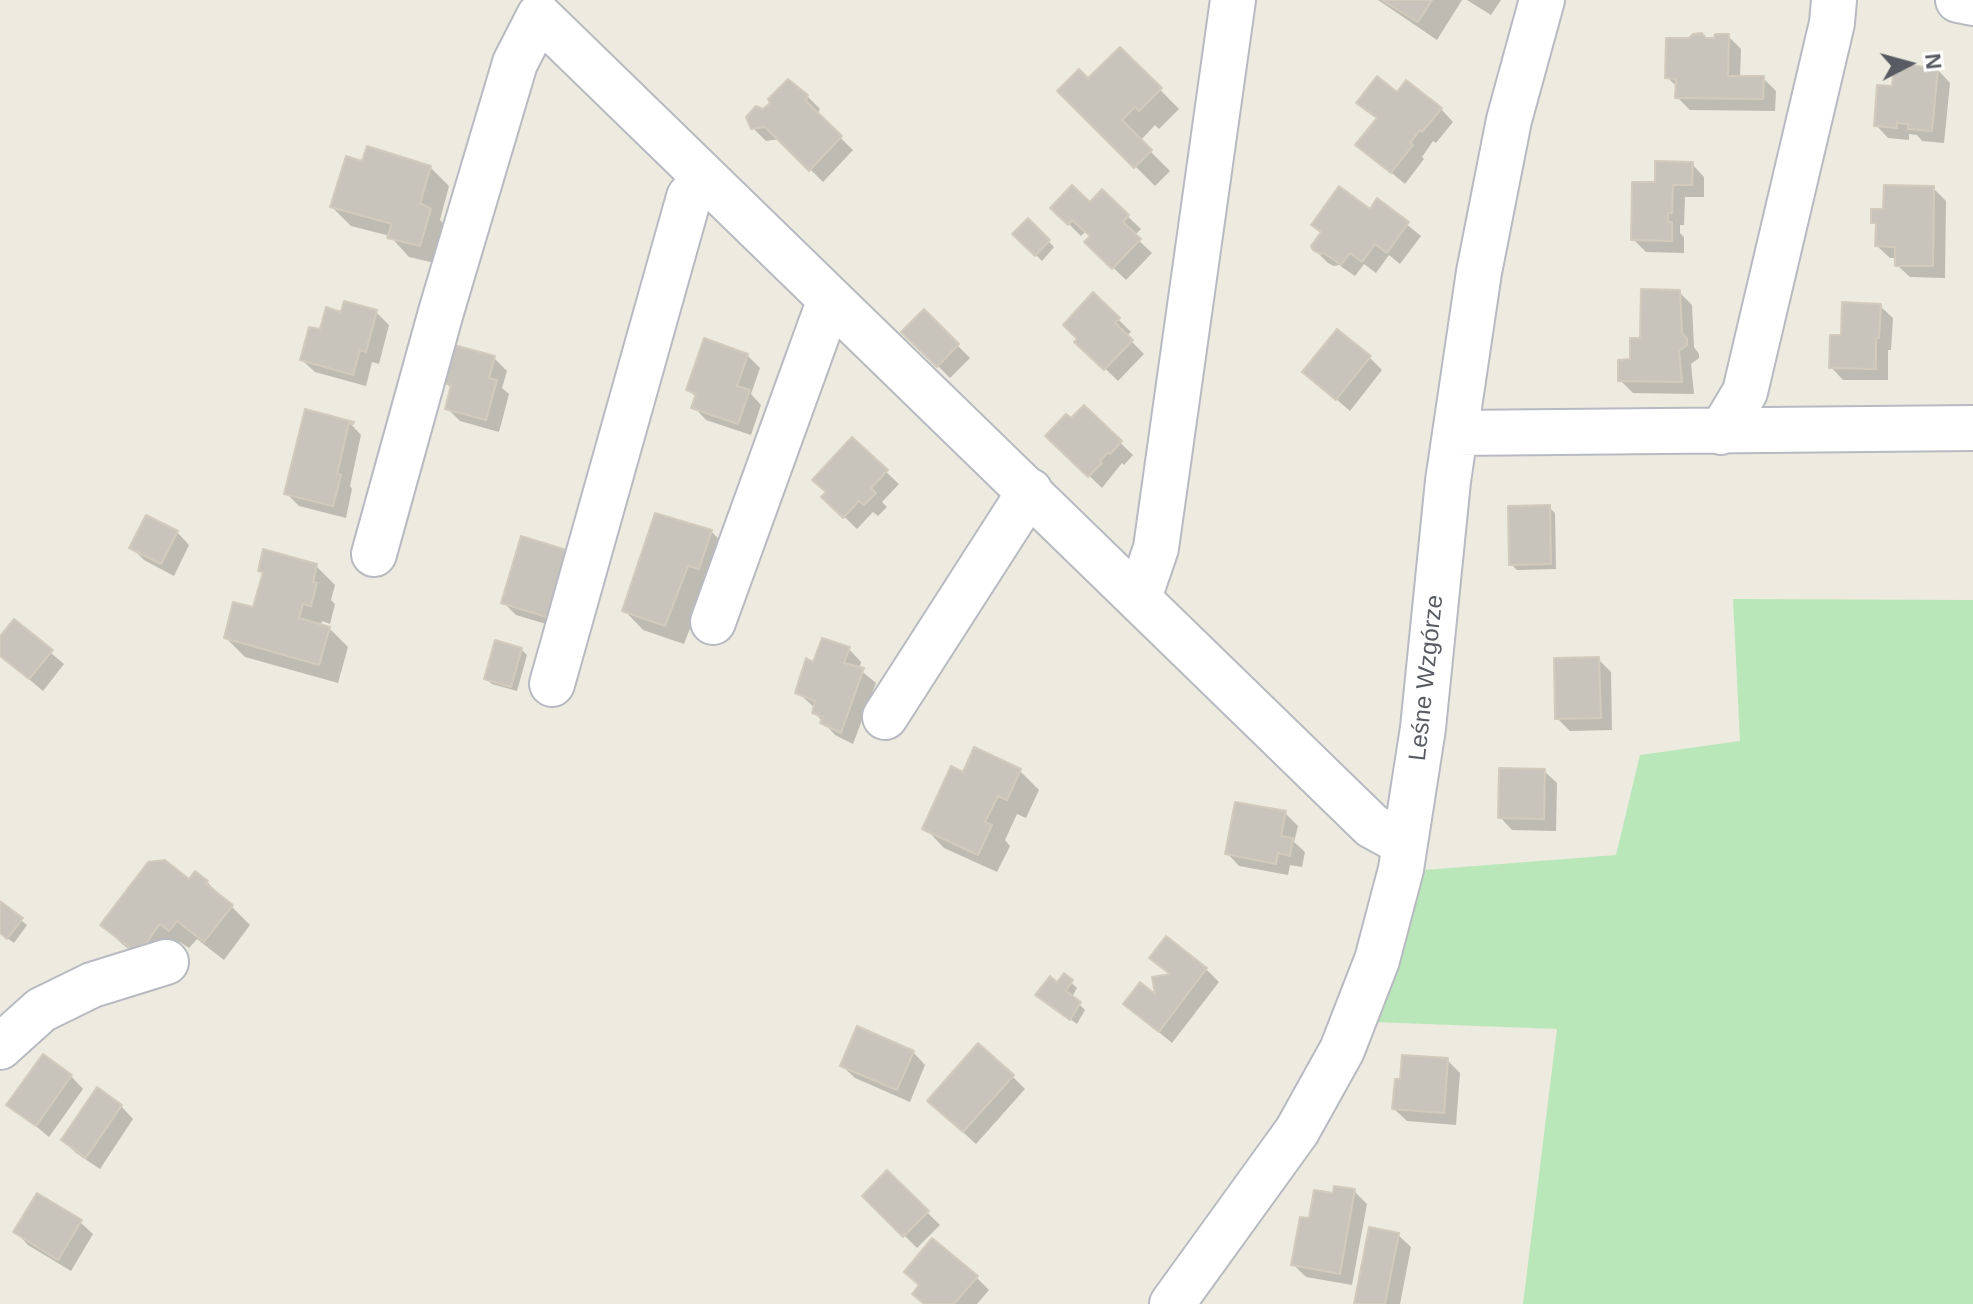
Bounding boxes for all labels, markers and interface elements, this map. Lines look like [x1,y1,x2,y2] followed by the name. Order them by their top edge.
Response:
[1869,24,1949,104] north arrow
[1920,52,1947,71] text: N
[1404,594,1450,762] street label: Leśne Wzgórze

